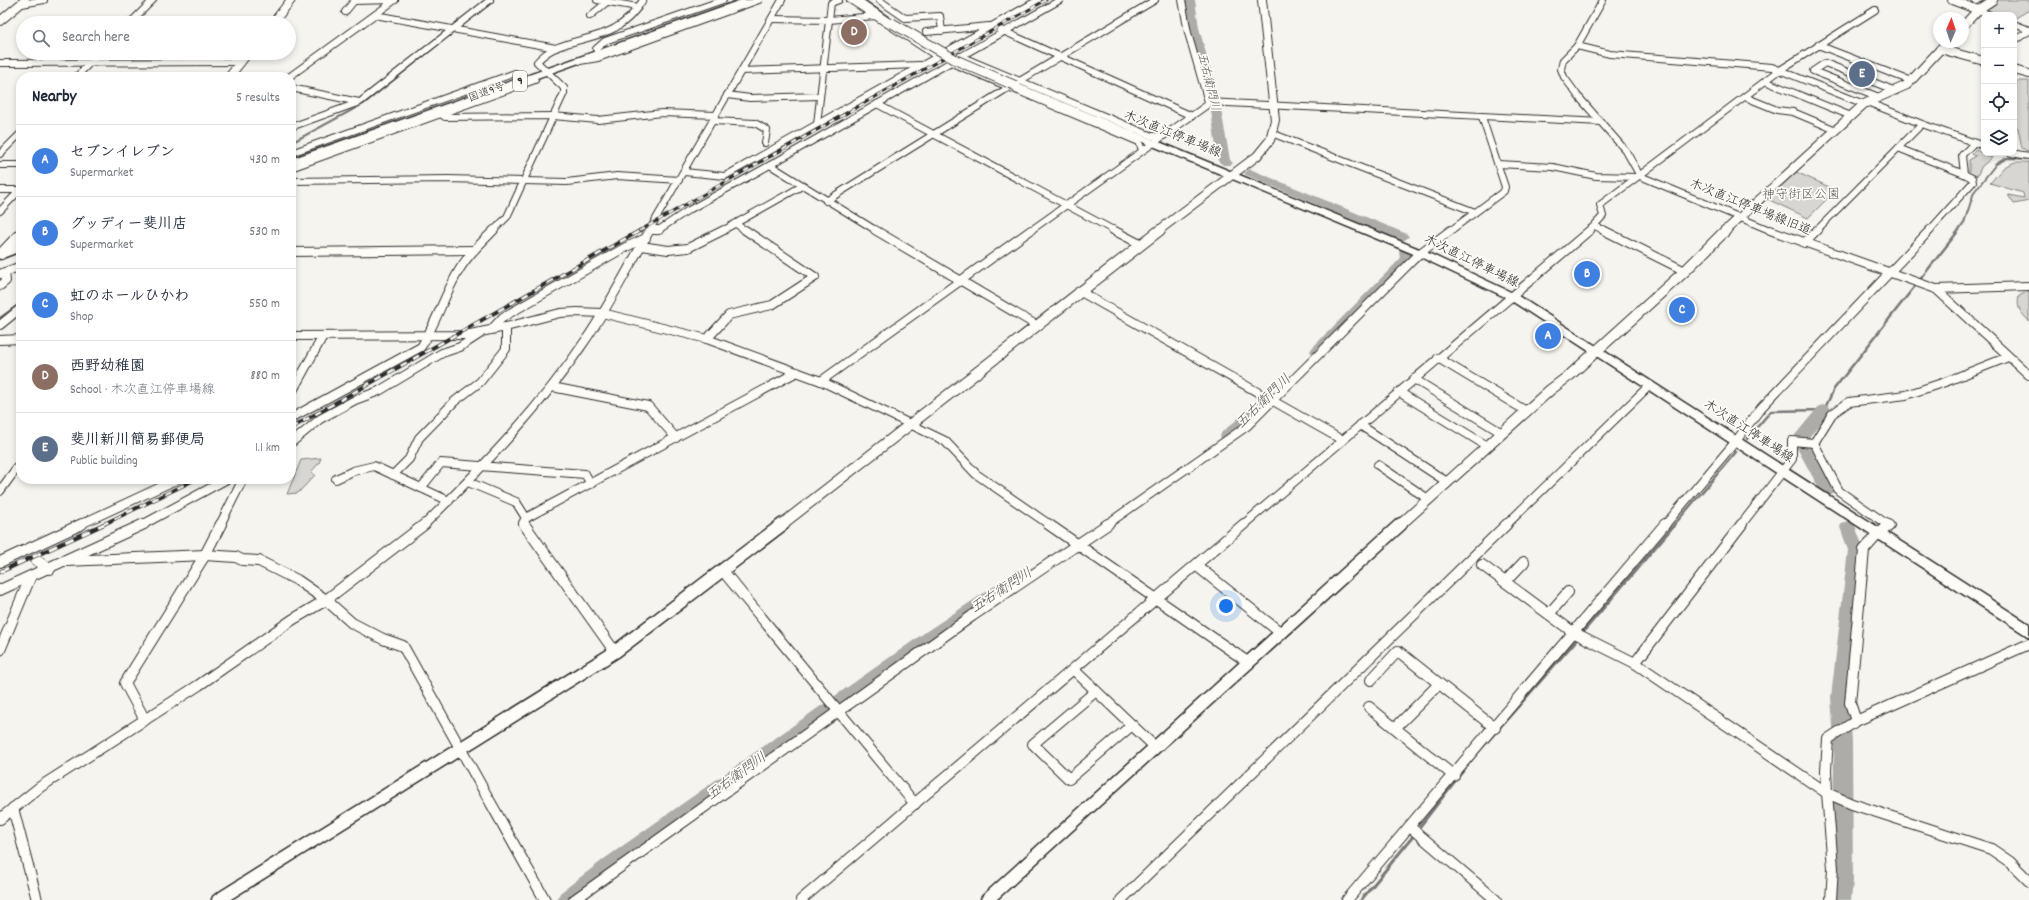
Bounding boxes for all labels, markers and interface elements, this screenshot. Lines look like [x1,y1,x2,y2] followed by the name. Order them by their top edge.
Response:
[1933,12,1969,48] north arrow
[1981,12,2017,156] map controls
[1981,12,2017,48] button: +
[16,16,296,60] search box
[841,17,867,47] pin: D
[30,27,52,49] icon: search
[62,27,130,49] text: Search here
[1981,48,2017,84] button: −
[1192,51,1224,113] water label: 五右衛門川
[1849,59,1875,89] pin: E
[513,71,527,91] road number: 9
[466,79,508,107] street label: 国道9号
[1981,84,2017,120] button: locate
[32,86,76,110] text: Nearby
[236,89,280,108] text: 5 results
[1120,107,1225,164] street label: 木次直江停車場線
[1981,120,2017,156] button: layers
[70,142,175,164] text: セブンイレブン
[41,151,49,170] text: A
[250,151,280,170] text: 430 m
[70,164,134,183] text: Supermarket
[1686,175,1814,241] street label: 木次直江停車場線旧道
[1762,186,1840,205] park label: 神守街区公園
[70,214,188,236] text: グッディー斐川店
[42,223,48,242] text: B
[249,223,280,242] text: 530 m
[1420,231,1523,294] street label: 木次直江停車場線
[70,236,134,255] text: Supermarket
[1574,259,1600,289] pin: B
[70,286,189,308] text: 虹のホールひかわ
[42,295,48,314] text: C
[249,295,280,314] text: 550 m
[1669,295,1695,325] pin: C
[70,308,93,327] text: Shop
[1535,321,1561,351] pin: A
[70,356,145,378] text: 西野幼稚園
[42,367,48,386] text: D
[251,367,280,386] text: 880 m
[1232,370,1296,434] water label: 五右衛門川
[70,381,215,400] text: School · 木次直江停車場線
[1699,396,1798,469] street label: 木次直江停車場線
[70,430,205,452] text: 斐川新川簡易郵便局
[42,439,48,458] text: E
[255,439,280,458] text: 1.1 km
[70,452,138,471] text: Public building
[967,564,1037,618] water label: 五右衛門川
[1216,596,1236,616] your location
[703,748,771,806] water label: 五右衛門川

